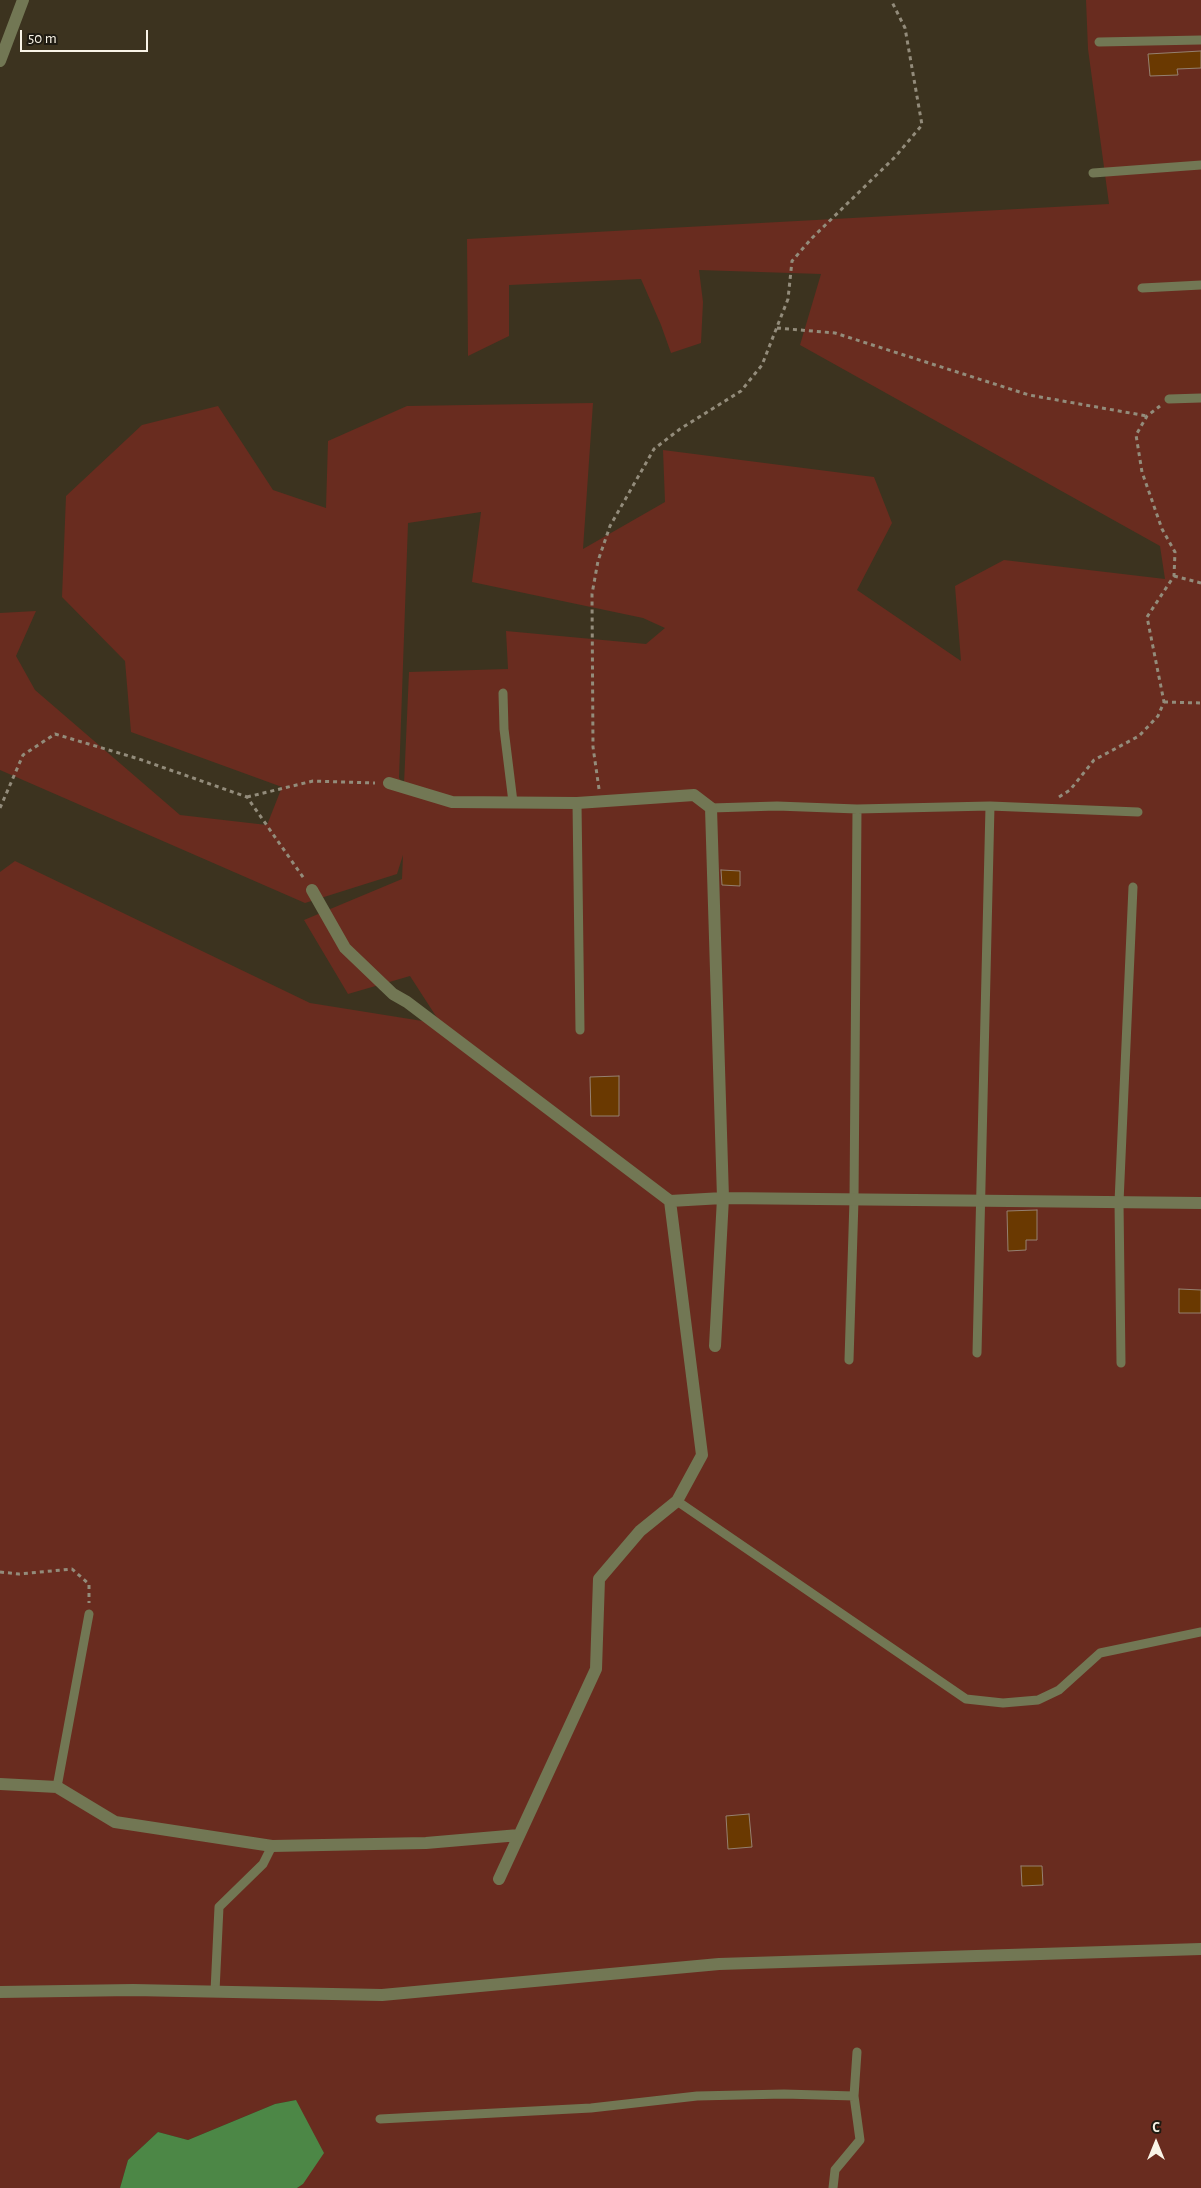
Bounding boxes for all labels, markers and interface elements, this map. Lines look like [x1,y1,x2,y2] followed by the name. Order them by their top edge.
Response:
[22,20,150,52] scale bar
[28,31,57,46] text: 50 m
[1131,2118,1181,2168] north arrow
[1152,2121,1160,2135] text: С

